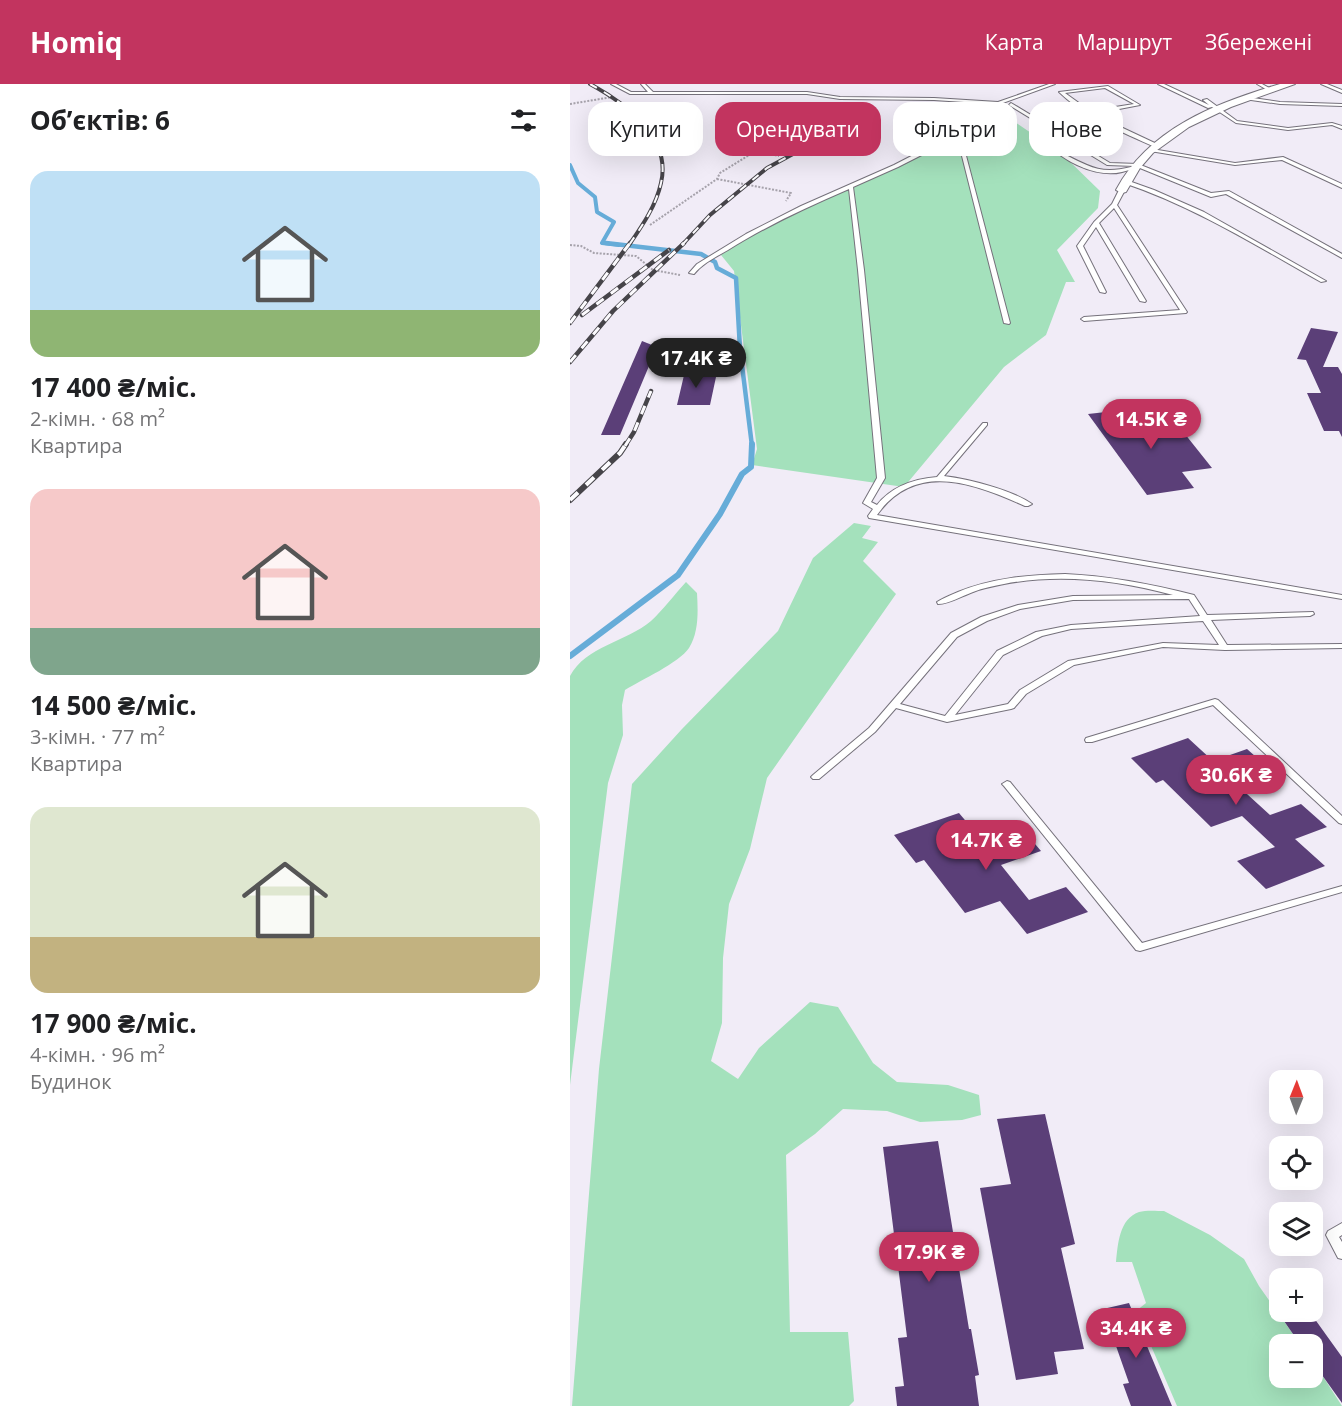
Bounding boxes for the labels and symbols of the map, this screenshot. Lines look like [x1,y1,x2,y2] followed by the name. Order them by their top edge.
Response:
[641,338,751,389] pin: 17.4K ₴
[1096,399,1206,450] pin: 14.5K ₴
[1181,755,1291,806] pin: 30.6K ₴
[931,820,1041,871] pin: 14.7K ₴
[1269,1070,1323,1124] north arrow
[874,1232,984,1283] pin: 17.9K ₴
[1081,1308,1191,1359] pin: 34.4K ₴

